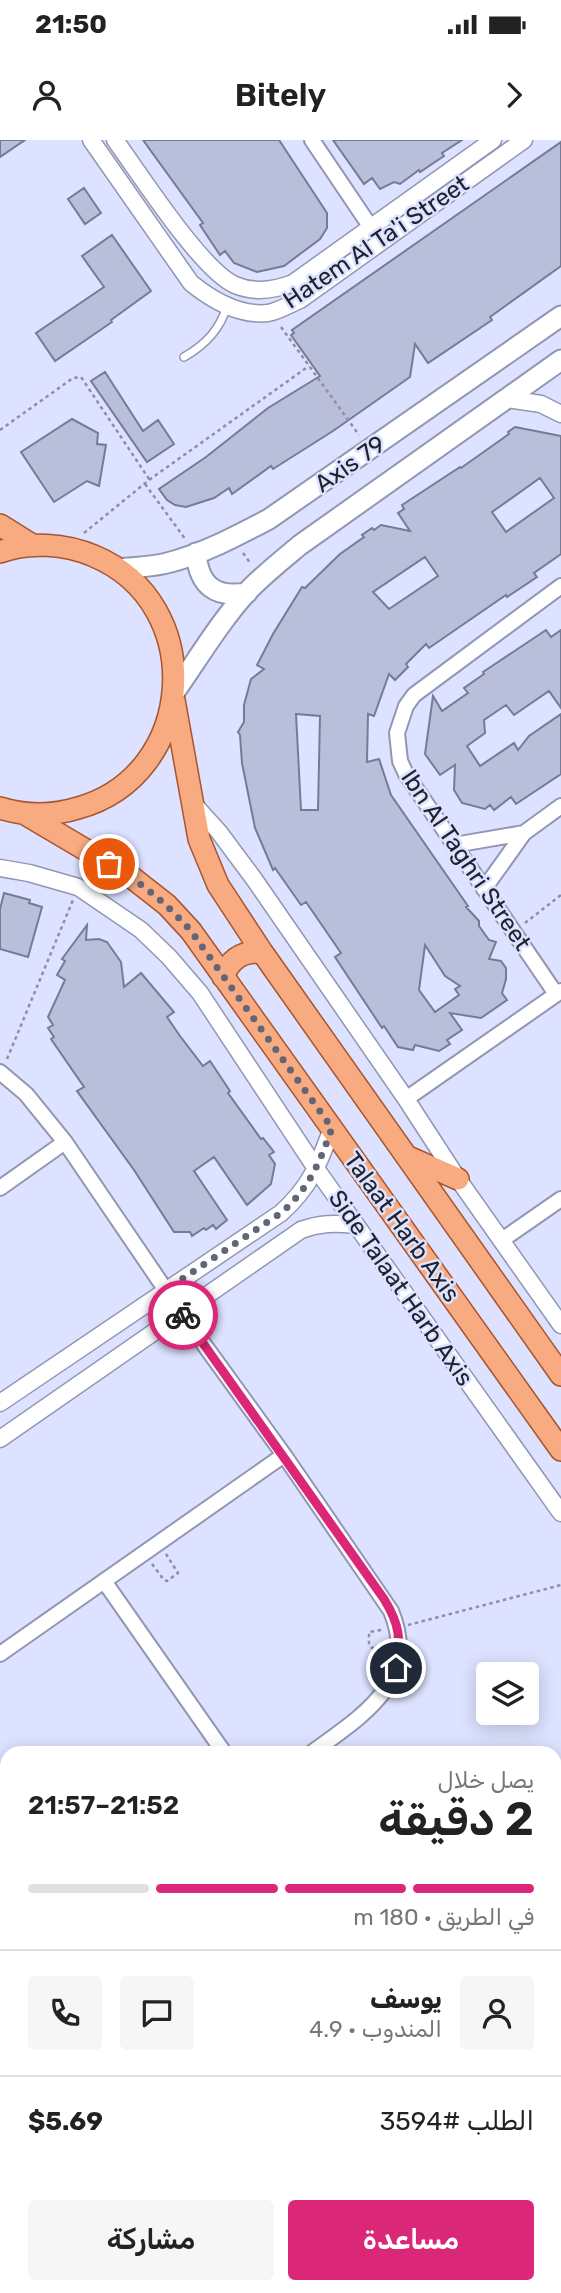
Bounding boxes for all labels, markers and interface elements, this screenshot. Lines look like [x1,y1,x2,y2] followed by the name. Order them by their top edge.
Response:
[35,9,107,40] text: 21:50
[28,76,66,114] icon: person
[235,76,326,114] text: Bitely
[495,76,533,114] icon: forward
[278,170,474,314] street label: Hatem Al Ta'i Street
[309,430,391,498] street label: Axis 79
[395,764,537,956] street label: Ibn Al Taghri Street
[79,834,139,894] pin
[90,845,128,883] icon: bag
[338,1147,466,1307] street label: Talaat Harb Axis
[323,1185,479,1391] street label: Side Talaat Harb Axis
[148,1280,218,1350] courier
[164,1296,202,1334] icon: bike
[366,1638,426,1698] pin
[377,1649,415,1687] icon: home
[476,1662,539,1725] map controls
[476,1662,539,1725] button: layers
[438,1766,534,1794] text: يصل خلال
[28,1790,179,1821] text: 21:52–21:57
[378,1792,534,1847] text: 2 دقيقة
[353,1903,534,1931] text: في الطريق · 180 m
[28,1976,102,2050] button: phone
[120,1976,194,2050] button: chat
[460,1976,534,2050] button: person
[370,1984,442,2015] text: يوسف
[309,2015,442,2043] text: المندوب · 4.9
[28,2106,103,2137] text: $5.69
[380,2106,534,2137] text: الطلب #3594
[28,2200,274,2280] button: مشاركة
[288,2200,534,2280] button: مساعدة

